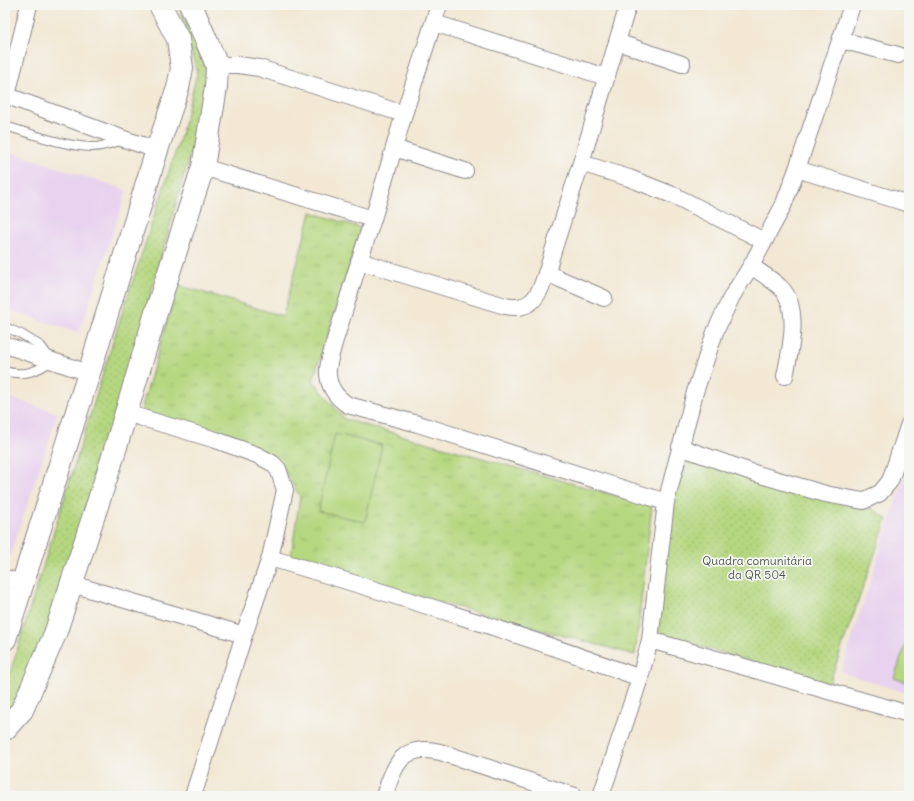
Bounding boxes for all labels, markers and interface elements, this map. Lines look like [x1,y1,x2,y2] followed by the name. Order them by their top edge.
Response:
[702,553,812,582] park label: Quadra comunitária da QR 504

